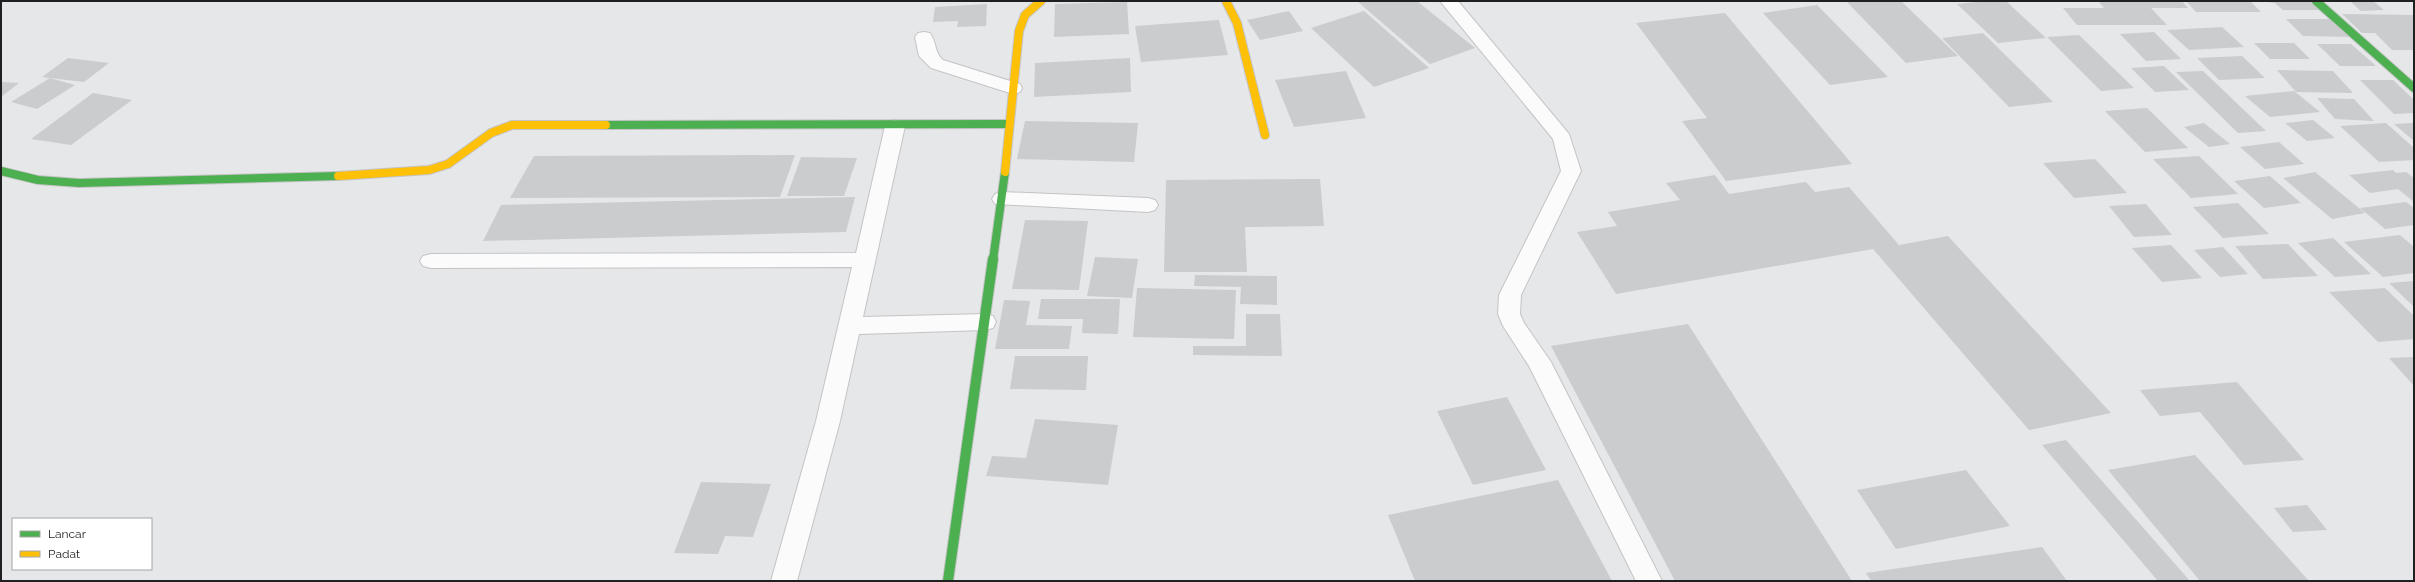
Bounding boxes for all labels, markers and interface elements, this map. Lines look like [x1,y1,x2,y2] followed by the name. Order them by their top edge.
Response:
[12,518,152,570] legend
[48,527,87,541] text: Lancar
[48,547,80,561] text: Padat

